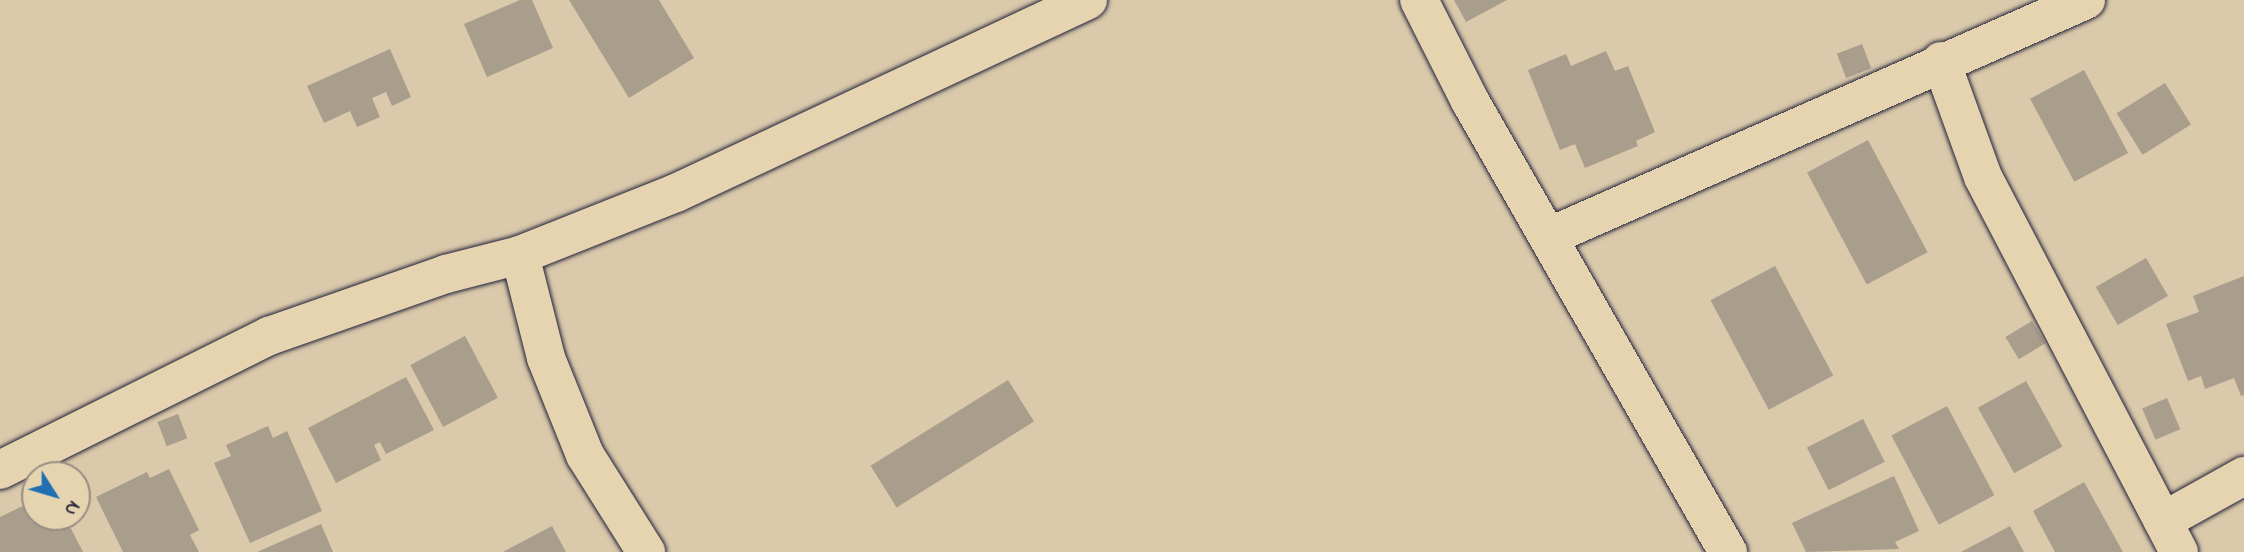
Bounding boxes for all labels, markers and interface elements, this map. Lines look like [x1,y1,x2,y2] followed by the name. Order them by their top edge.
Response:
[21,461,91,531] north arrow
[57,494,86,521] text: N

